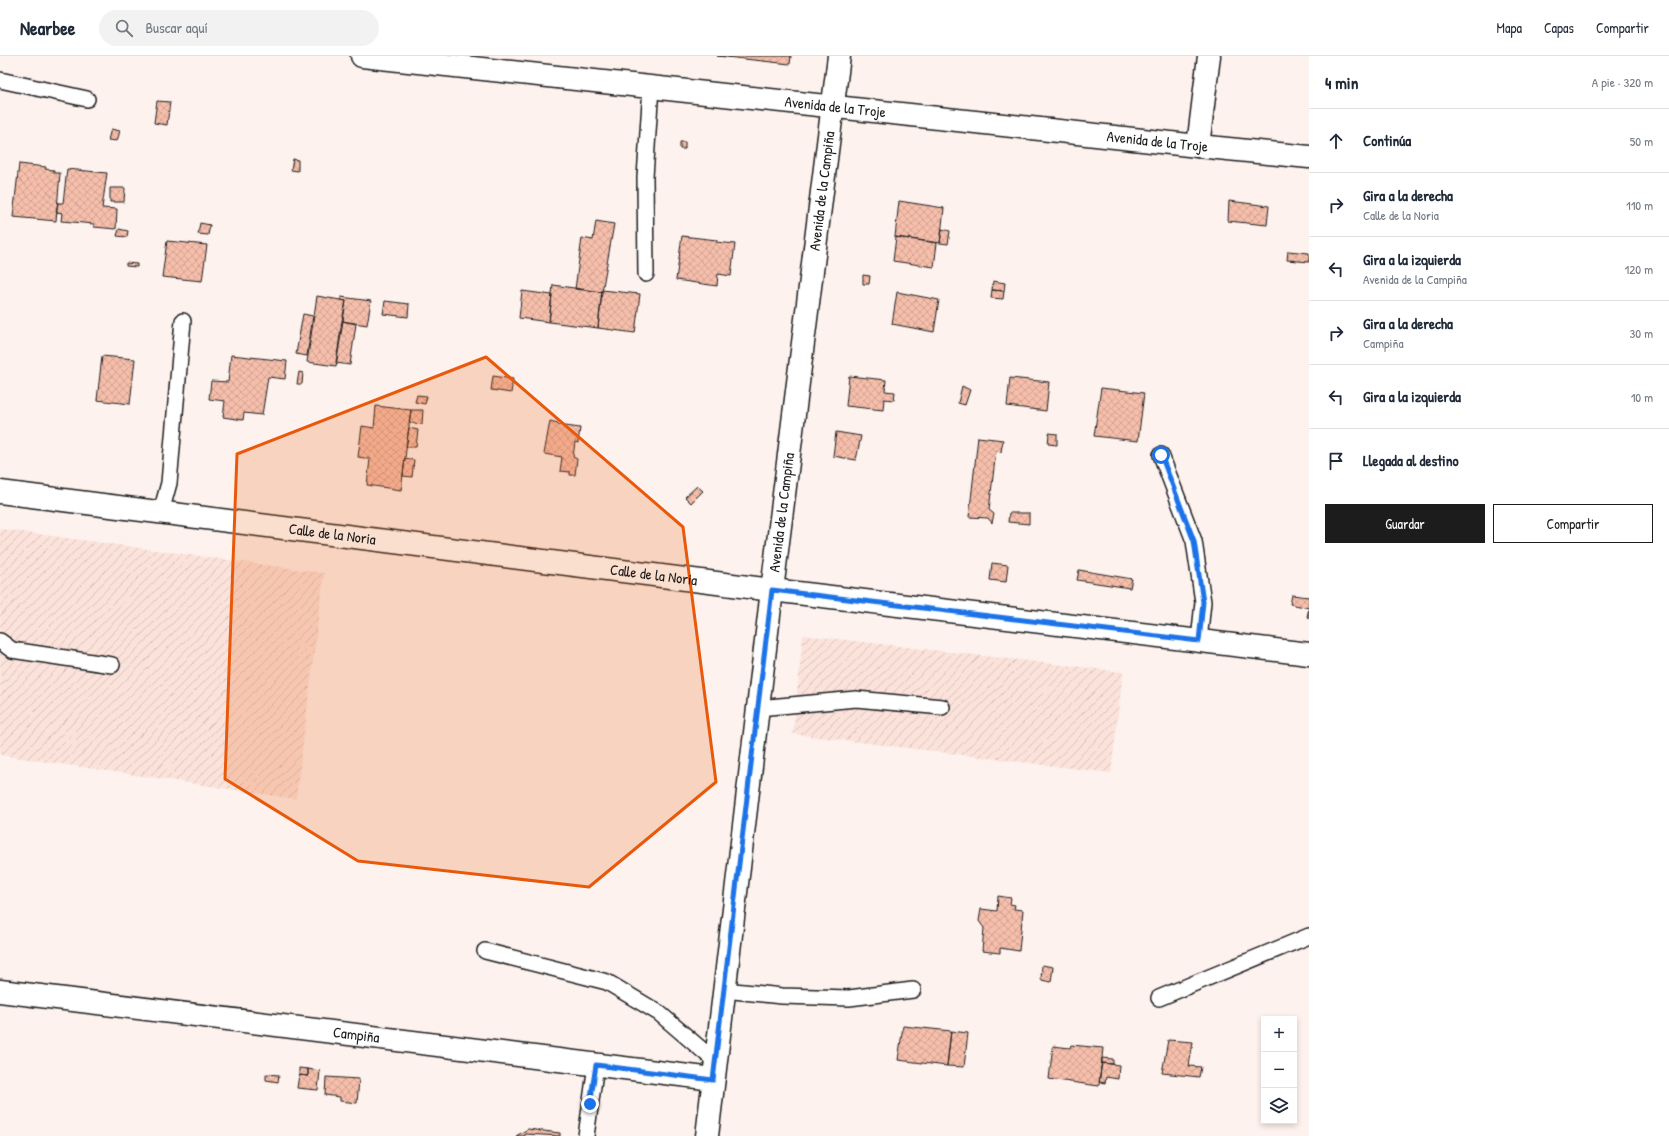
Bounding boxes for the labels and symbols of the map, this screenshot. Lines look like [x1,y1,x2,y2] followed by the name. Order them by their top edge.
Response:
[784,91,887,122] street label: Avenida de la Troje
[1106,125,1209,157] street label: Avenida de la Troje
[804,130,839,252] street label: Avenida de la Campiña
[1152,446,1170,464] route start
[763,451,799,573] street label: Avenida de la Campiña
[288,518,377,550] street label: Calle de la Noria
[609,559,699,590] street label: Calle de la Noria
[332,1021,381,1048] street label: Campiña
[581,1095,599,1113] route end

